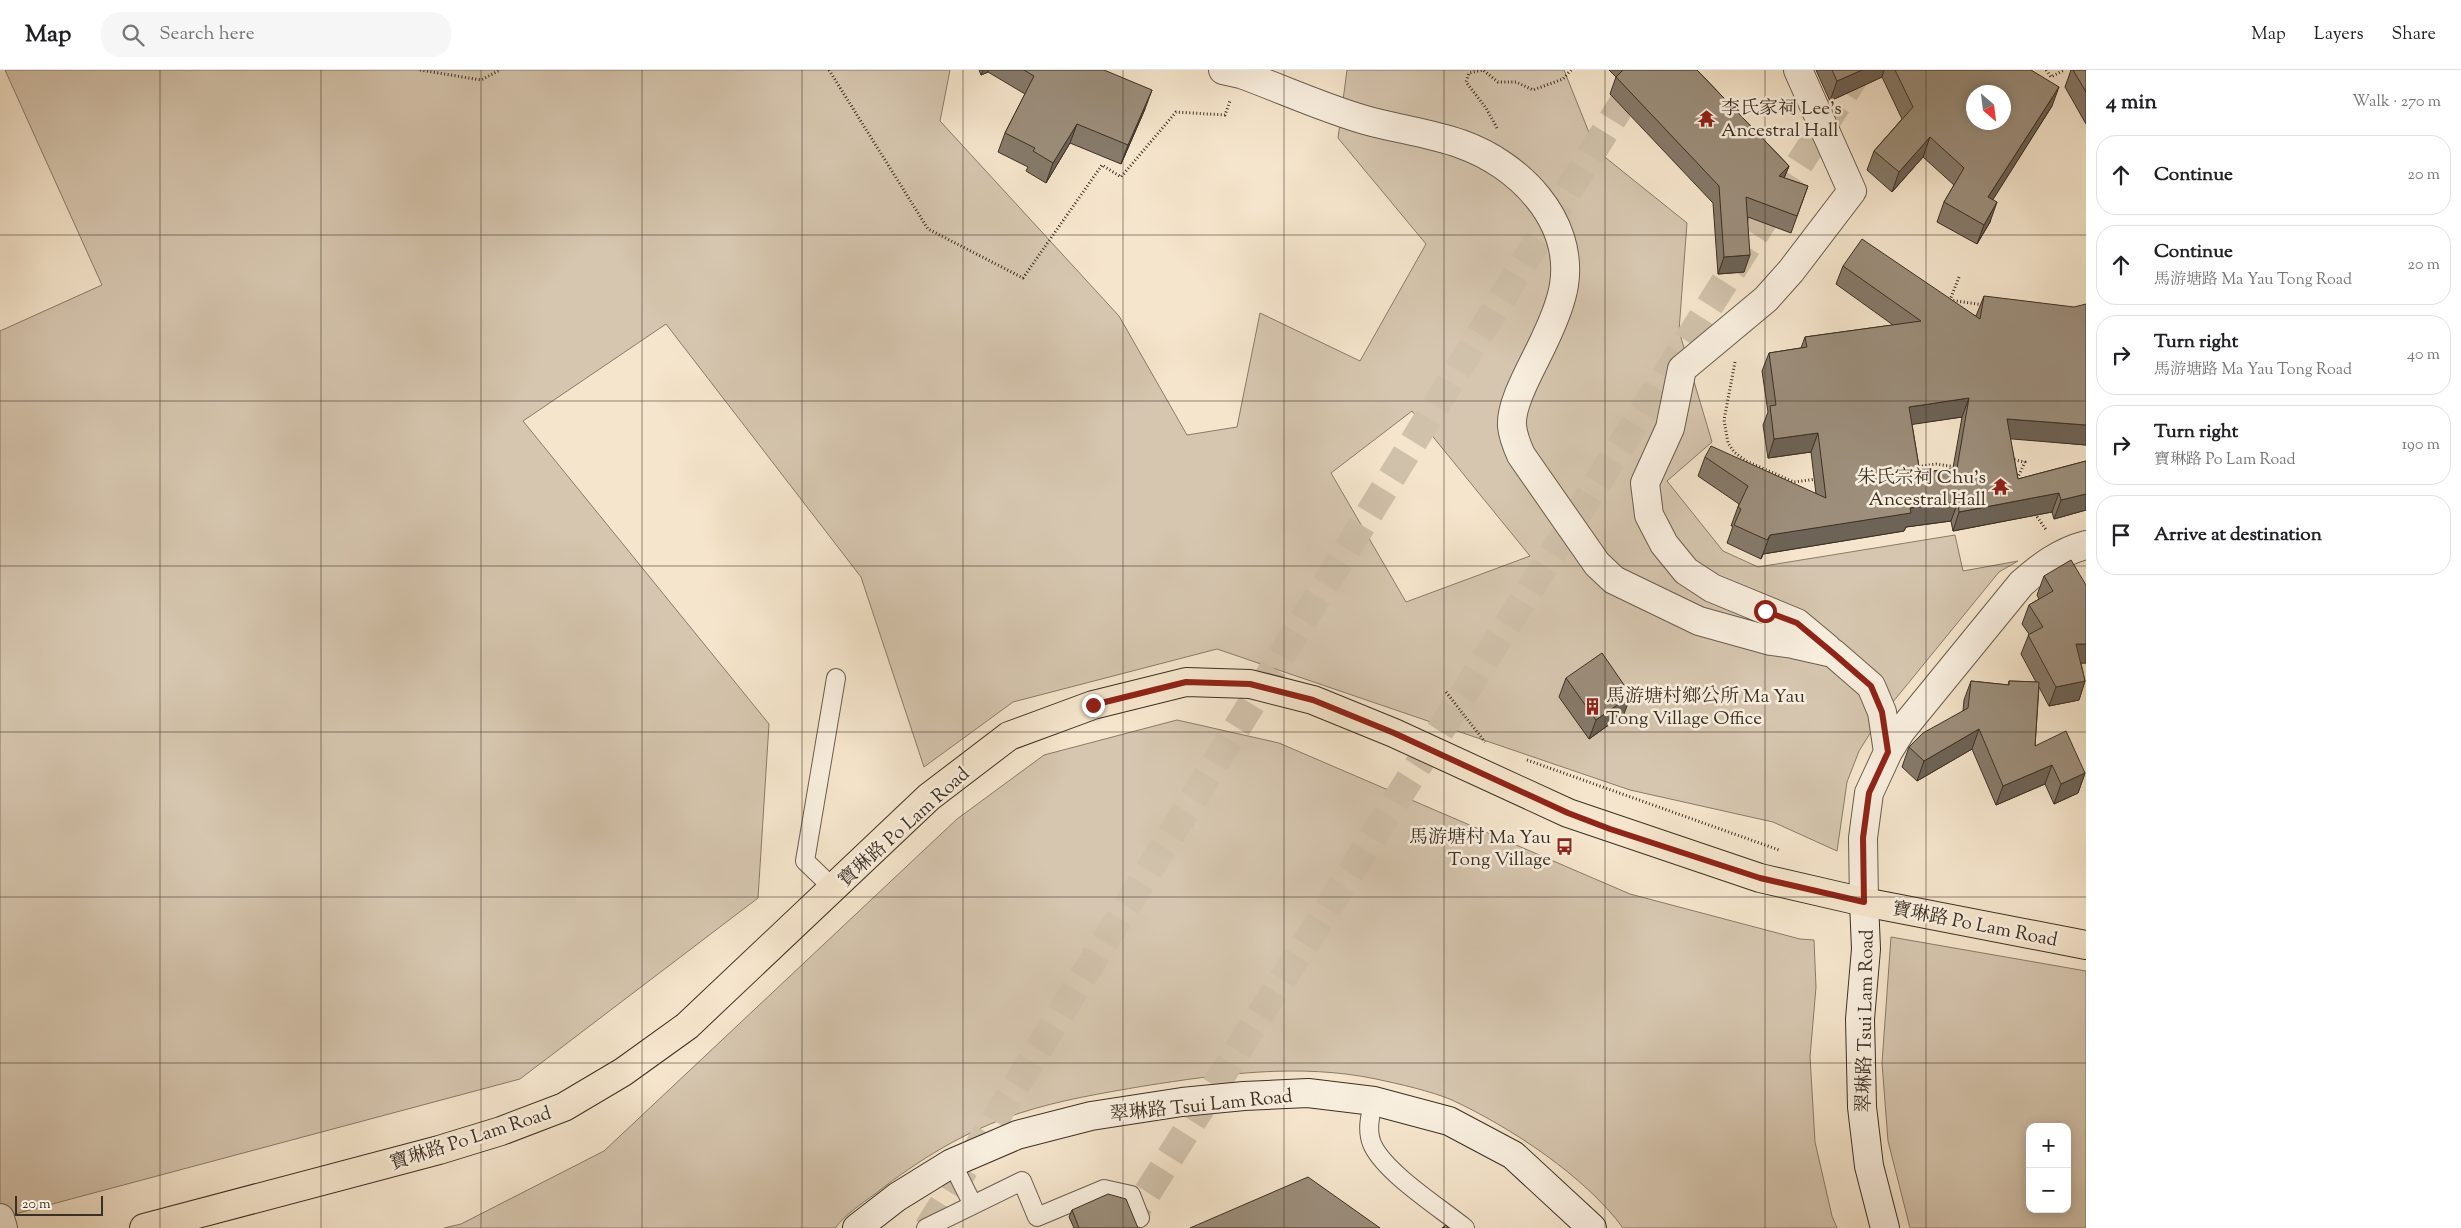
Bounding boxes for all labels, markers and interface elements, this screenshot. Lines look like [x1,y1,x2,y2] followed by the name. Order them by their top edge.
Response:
[101,12,451,57] search box
[25,18,71,52] text: Map
[119,21,147,49] icon: search
[159,21,255,48] text: Search here
[2251,22,2286,48] text: Map
[2314,22,2364,48] text: Layers
[2392,22,2436,48] text: Share
[1966,85,2011,130] north arrow
[2106,88,2157,118] text: 4 min
[2352,91,2441,114] text: Walk · 270 m
[1721,96,1842,145] place label: 李氏家祠 Lee's Ancestral Hall
[1697,108,1717,128] temple icon: 李氏家祠 Lee's Ancestral Hall
[2107,161,2135,189] icon: ahead
[2154,162,2233,189] text: Continue
[2407,164,2440,187] text: 20 m
[2154,239,2233,266] text: Continue
[2107,251,2135,279] icon: ahead
[2407,254,2440,277] text: 20 m
[2154,269,2352,292] text: 馬游塘路 Ma Yau Tong Road
[2154,329,2238,356] text: Turn right
[2107,341,2135,369] icon: right
[2407,344,2440,367] text: 40 m
[2154,359,2352,382] text: 馬游塘路 Ma Yau Tong Road
[2154,419,2238,446] text: Turn right
[2107,431,2135,459] icon: right
[2402,434,2440,457] text: 190 m
[2154,449,2296,472] text: 寶琳路 Po Lam Road
[1857,465,1986,514] place label: 朱氏宗祠 Chu's Ancestral Hall
[1990,477,2010,497] temple icon: 朱氏宗祠 Chu's Ancestral Hall
[2107,521,2135,549] icon: arrive
[2154,522,2322,549] text: Arrive at destination
[1754,600,1777,623] route start
[1606,684,1805,733] place label: 馬游塘村鄉公所 Ma Yau Tong Village Office
[1082,694,1105,717] route end
[1582,696,1602,716] building icon: 馬游塘村鄉公所 Ma Yau Tong Village Office
[833,761,976,894] street label: 寶琳路 Po Lam Road
[1409,825,1551,874] place label: 馬游塘村 Ma Yau Tong Village
[1555,837,1575,857] bus stop icon: 馬游塘村 Ma Yau Tong Village
[1889,896,2060,955] street label: 寶琳路 Po Lam Road
[1851,929,1882,1113] street label: 翠琳路 Tsui Lam Road
[1109,1083,1294,1129] street label: 翠琳路 Tsui Lam Road
[387,1100,555,1178] street label: 寶琳路 Po Lam Road
[2026,1123,2071,1213] map controls
[2026,1123,2071,1168] button: +
[2026,1168,2071,1213] button: −
[15,1193,102,1216] scale bar
[22,1195,51,1215] text: 20 m

